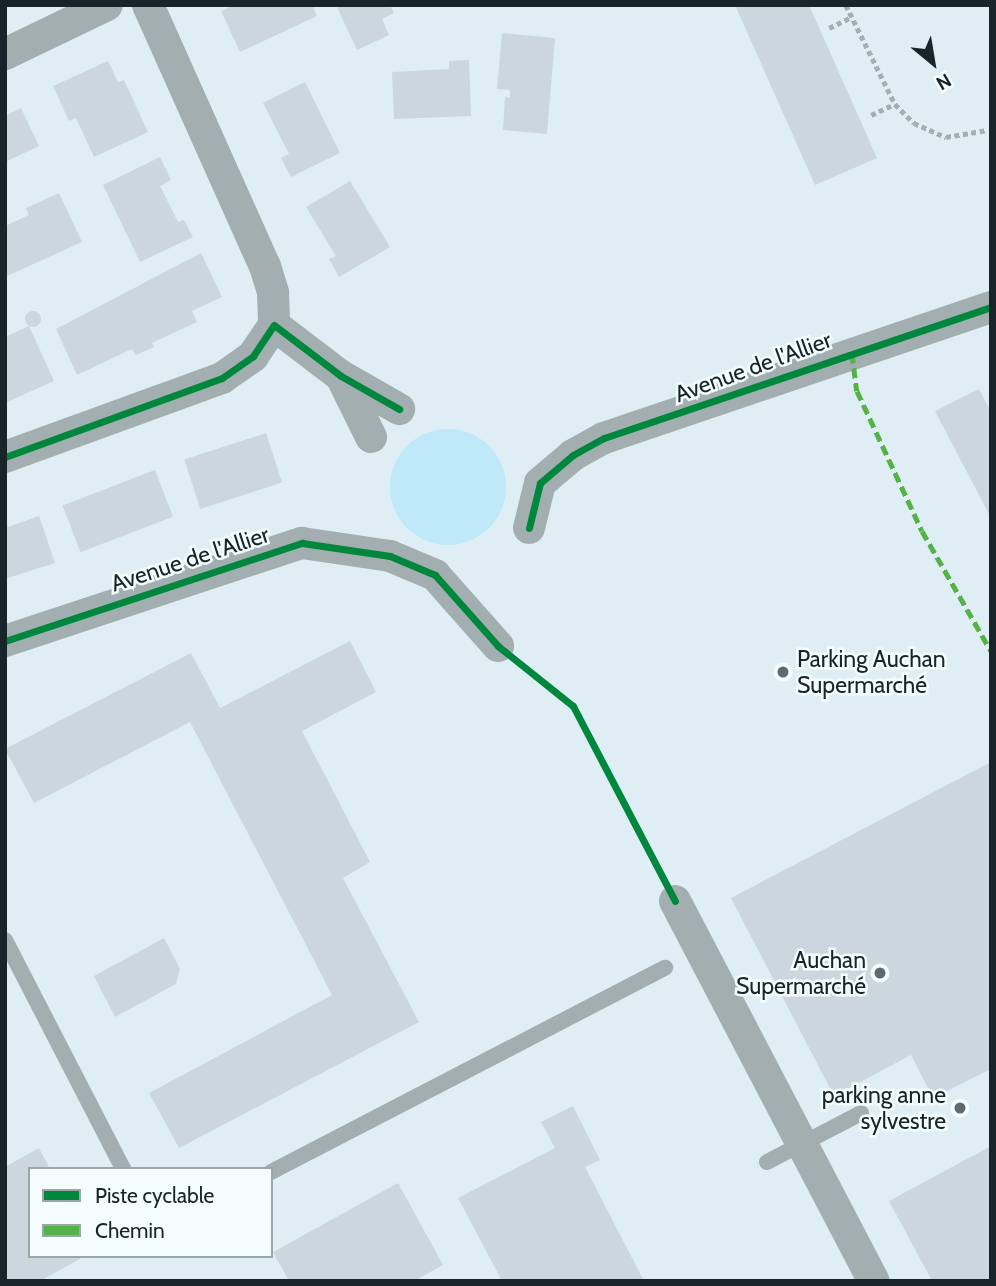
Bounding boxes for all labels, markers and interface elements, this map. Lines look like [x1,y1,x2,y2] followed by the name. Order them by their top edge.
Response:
[898,28,968,98] north arrow
[932,68,955,95] text: N
[671,326,835,408] street label: Avenue de l'Allier
[107,520,273,598] street label: Avenue de l'Allier
[797,645,946,699] place label: Parking Auchan Supermarché
[775,664,791,680] marker: Parking Auchan Supermarché
[736,946,866,1000] place label: Auchan Supermarché
[872,965,888,981] marker: Auchan Supermarché
[822,1081,946,1135] place label: parking anne sylvestre
[952,1100,968,1116] marker: parking anne sylvestre
[28,1167,273,1258] legend
[95,1183,214,1208] text: Piste cyclable
[95,1218,165,1243] text: Chemin

